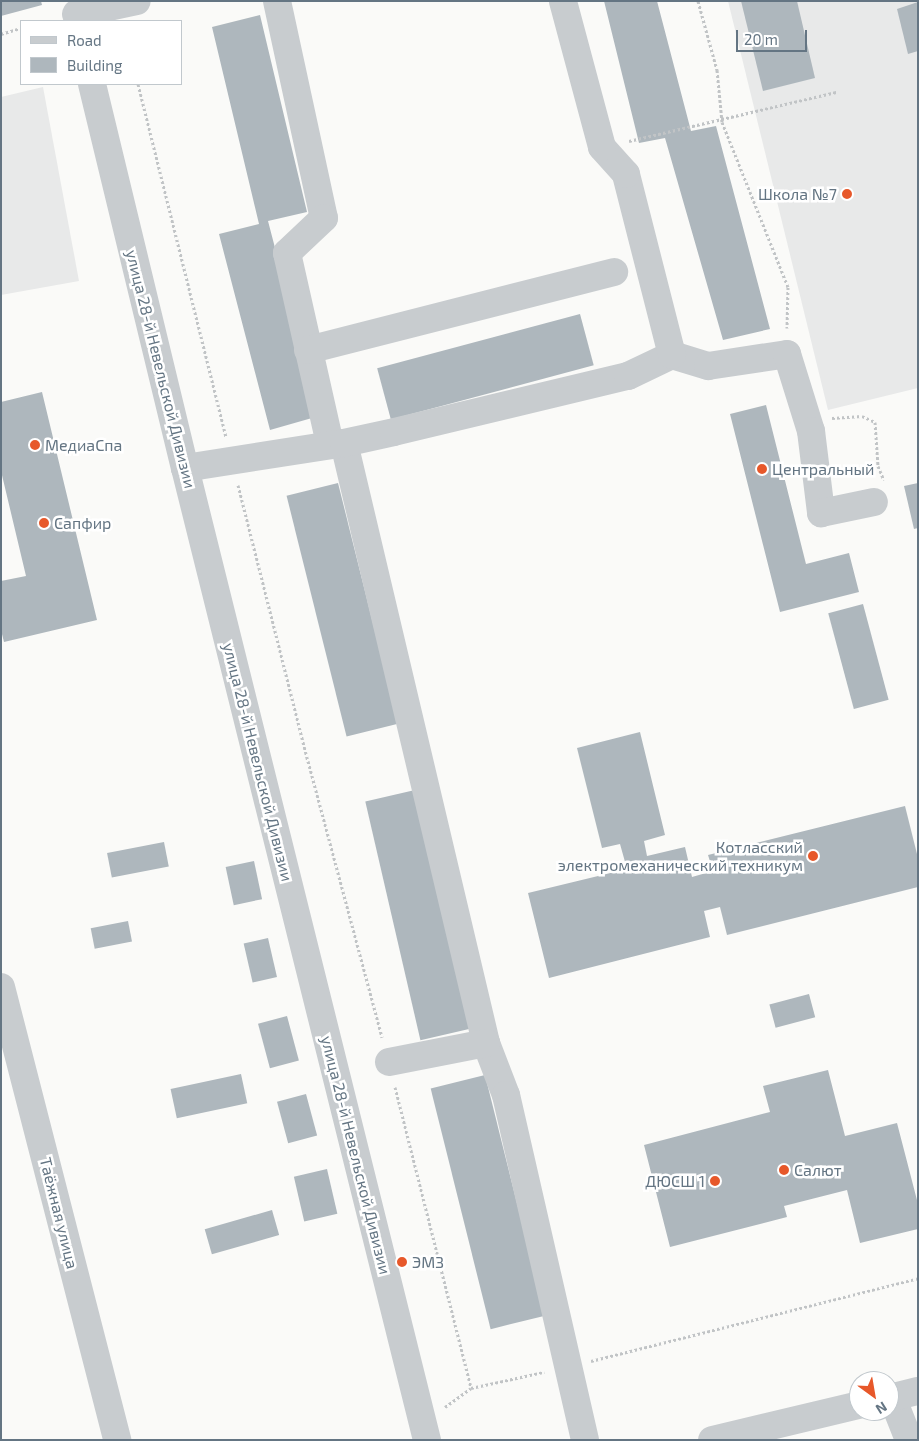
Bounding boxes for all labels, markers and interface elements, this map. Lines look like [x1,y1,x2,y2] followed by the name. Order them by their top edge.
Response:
[20,20,182,85] legend
[739,20,810,52] scale bar
[744,30,778,48] text: 20 m
[67,31,102,49] text: Road
[67,56,122,74] text: Building
[758,184,837,204] place label: Школа №7
[841,188,853,200] marker: Школа №7
[122,248,200,490] street label: улица 28-й Невельской Дивизии
[45,435,122,455] place label: МедиаСпа
[29,439,41,451] marker: МедиаСпа
[772,459,874,479] place label: Центральный
[756,463,768,475] marker: Центральный
[54,513,111,533] place label: Сапфир
[38,517,50,529] marker: Сапфир
[219,641,297,883] street label: улица 28-й Невельской Дивизии
[558,837,803,875] place label: Котласский электромеханический техникум
[807,850,819,862] marker: Котласский электромеханический техникум
[317,1034,395,1276] street label: улица 28-й Невельской Дивизии
[36,1155,82,1271] street label: Таёжная улица
[794,1160,842,1180] place label: Салют
[778,1164,790,1176] marker: Салют
[645,1171,705,1191] place label: ДЮСШ 1
[709,1175,721,1187] marker: ДЮСШ 1
[412,1252,444,1272] place label: ЭМЗ
[396,1256,408,1268] marker: ЭМЗ
[849,1371,899,1421] north arrow
[873,1398,890,1418] text: N

